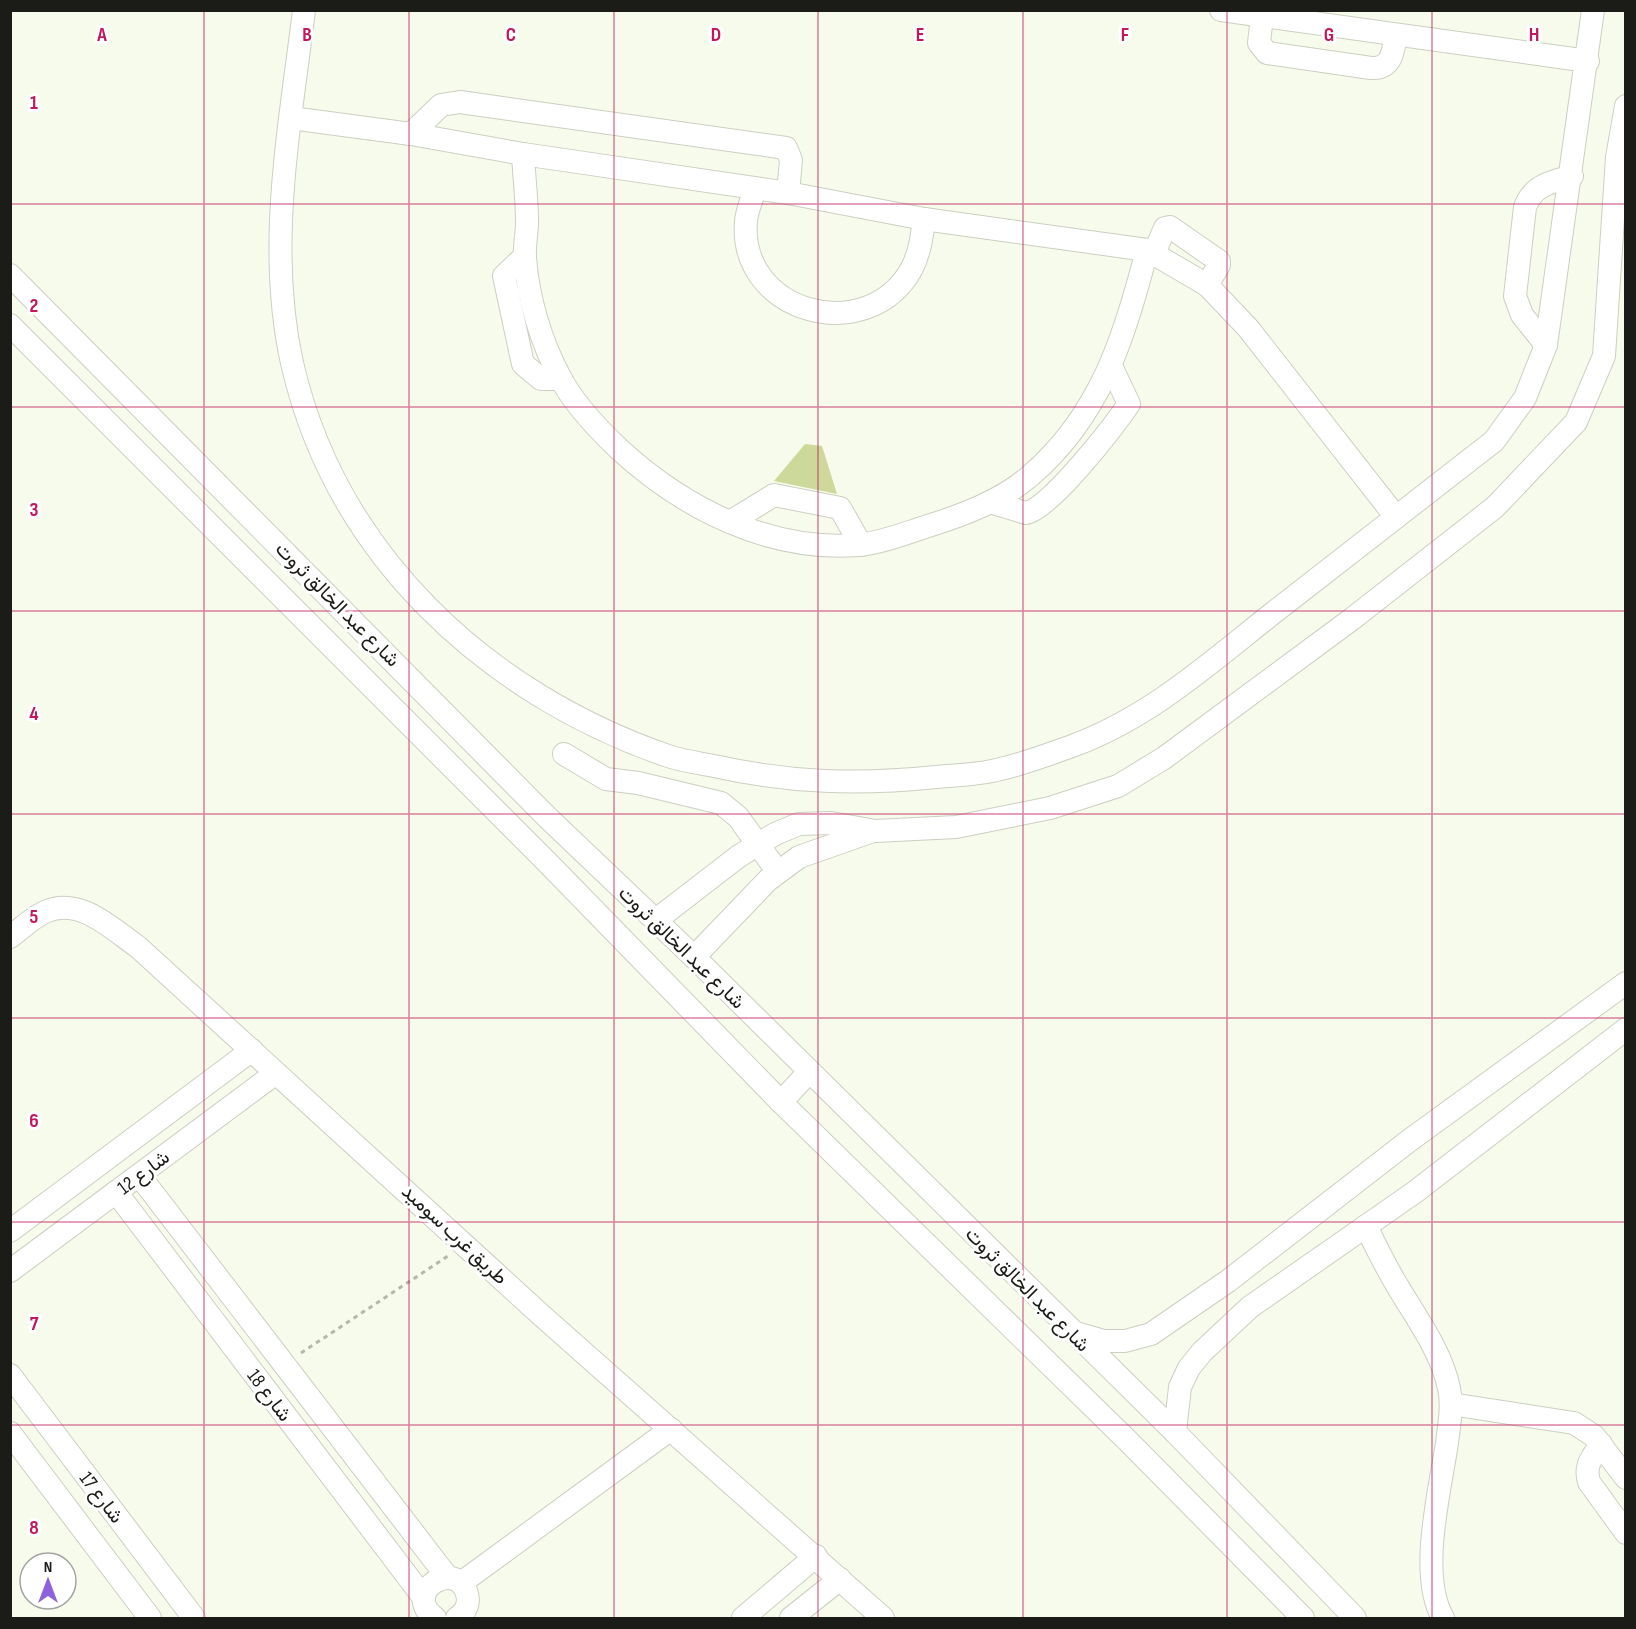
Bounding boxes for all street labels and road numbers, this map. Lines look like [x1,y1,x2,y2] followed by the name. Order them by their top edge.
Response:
[269,537,405,673] street label: شارع عبد الخالق ثروت
[612,881,750,1015] street label: شارع عبد الخالق ثروت
[113,1145,175,1201] street label: شارع 12
[396,1180,512,1290] street label: طريق غرب سوميد
[959,1222,1095,1358] street label: شارع عبد الخالق ثروت
[241,1365,297,1427] street label: شارع 18
[73,1467,128,1529] street label: شارع 17

